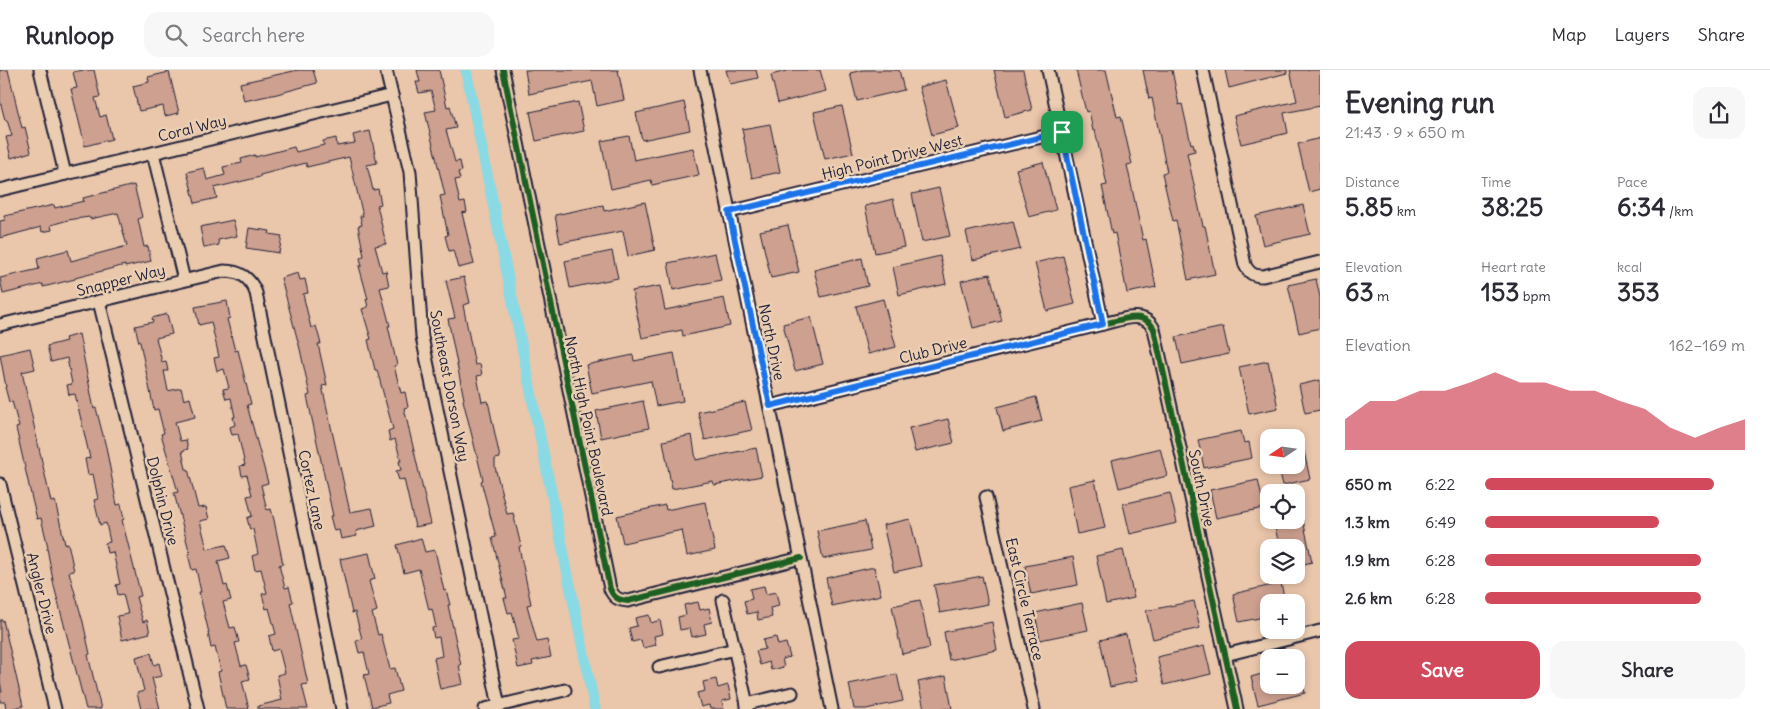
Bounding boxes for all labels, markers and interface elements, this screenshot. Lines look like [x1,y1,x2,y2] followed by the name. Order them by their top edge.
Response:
[144,12,494,57] search box
[25,20,114,50] text: Runloop
[162,21,190,49] icon: search
[202,23,305,47] text: Search here
[1551,23,1586,46] text: Map
[1614,23,1670,46] text: Layers
[1698,23,1745,46] text: Share
[1345,85,1495,121] text: Evening run
[1693,87,1745,139] button: share
[156,110,228,146] street label: Coral Way
[1041,111,1083,153] pin
[1048,118,1076,146] icon: arrive
[1345,122,1465,142] text: 21:43 · 9 × 650 m
[820,130,964,184] street label: High Point Drive West
[1345,173,1400,191] text: Distance
[1481,173,1511,191] text: Time
[1617,173,1647,191] text: Pace
[1345,191,1393,223] text: 5.85
[1481,191,1543,223] text: 38:25
[1617,191,1666,223] text: 6:34
[1393,202,1416,220] text: km
[1666,202,1694,220] text: /km
[1345,258,1402,276] text: Elevation
[1481,258,1546,276] text: Heart rate
[1617,258,1642,276] text: kcal
[75,260,167,300] street label: Snapper Way
[1345,276,1374,308] text: 63
[1481,276,1520,308] text: 153
[1617,276,1660,308] text: 353
[1374,287,1389,305] text: m
[1520,287,1551,305] text: bpm
[755,302,789,382] street label: North Drive
[426,309,474,463] street label: Southeast Dorson Way
[897,332,969,368] street label: Club Drive
[561,334,617,518] street label: North High Point Boulevard
[1345,335,1411,355] text: Elevation
[1669,335,1745,355] text: 162–169 m
[1260,429,1305,474] north arrow
[1260,429,1305,694] map controls
[294,448,330,532] street label: Cortez Lane
[1185,448,1219,528] street label: South Drive
[143,455,183,547] street label: Dolphin Drive
[1345,474,1392,494] text: 650 m
[1425,474,1455,494] text: 6:22
[1260,484,1305,529] button: locate
[1345,512,1390,532] text: 1.3 km
[1425,512,1456,532] text: 6:49
[1002,536,1048,662] street label: East Circle Terrace
[1260,539,1305,584] button: layers
[23,550,61,636] street label: Angler Drive
[1345,550,1390,570] text: 1.9 km
[1425,550,1456,570] text: 6:28
[1345,588,1392,608] text: 2.6 km
[1425,588,1456,608] text: 6:28
[1260,594,1305,639] button: +
[1345,641,1540,699] button: Save
[1550,641,1745,699] button: Share
[1260,649,1305,694] button: −

